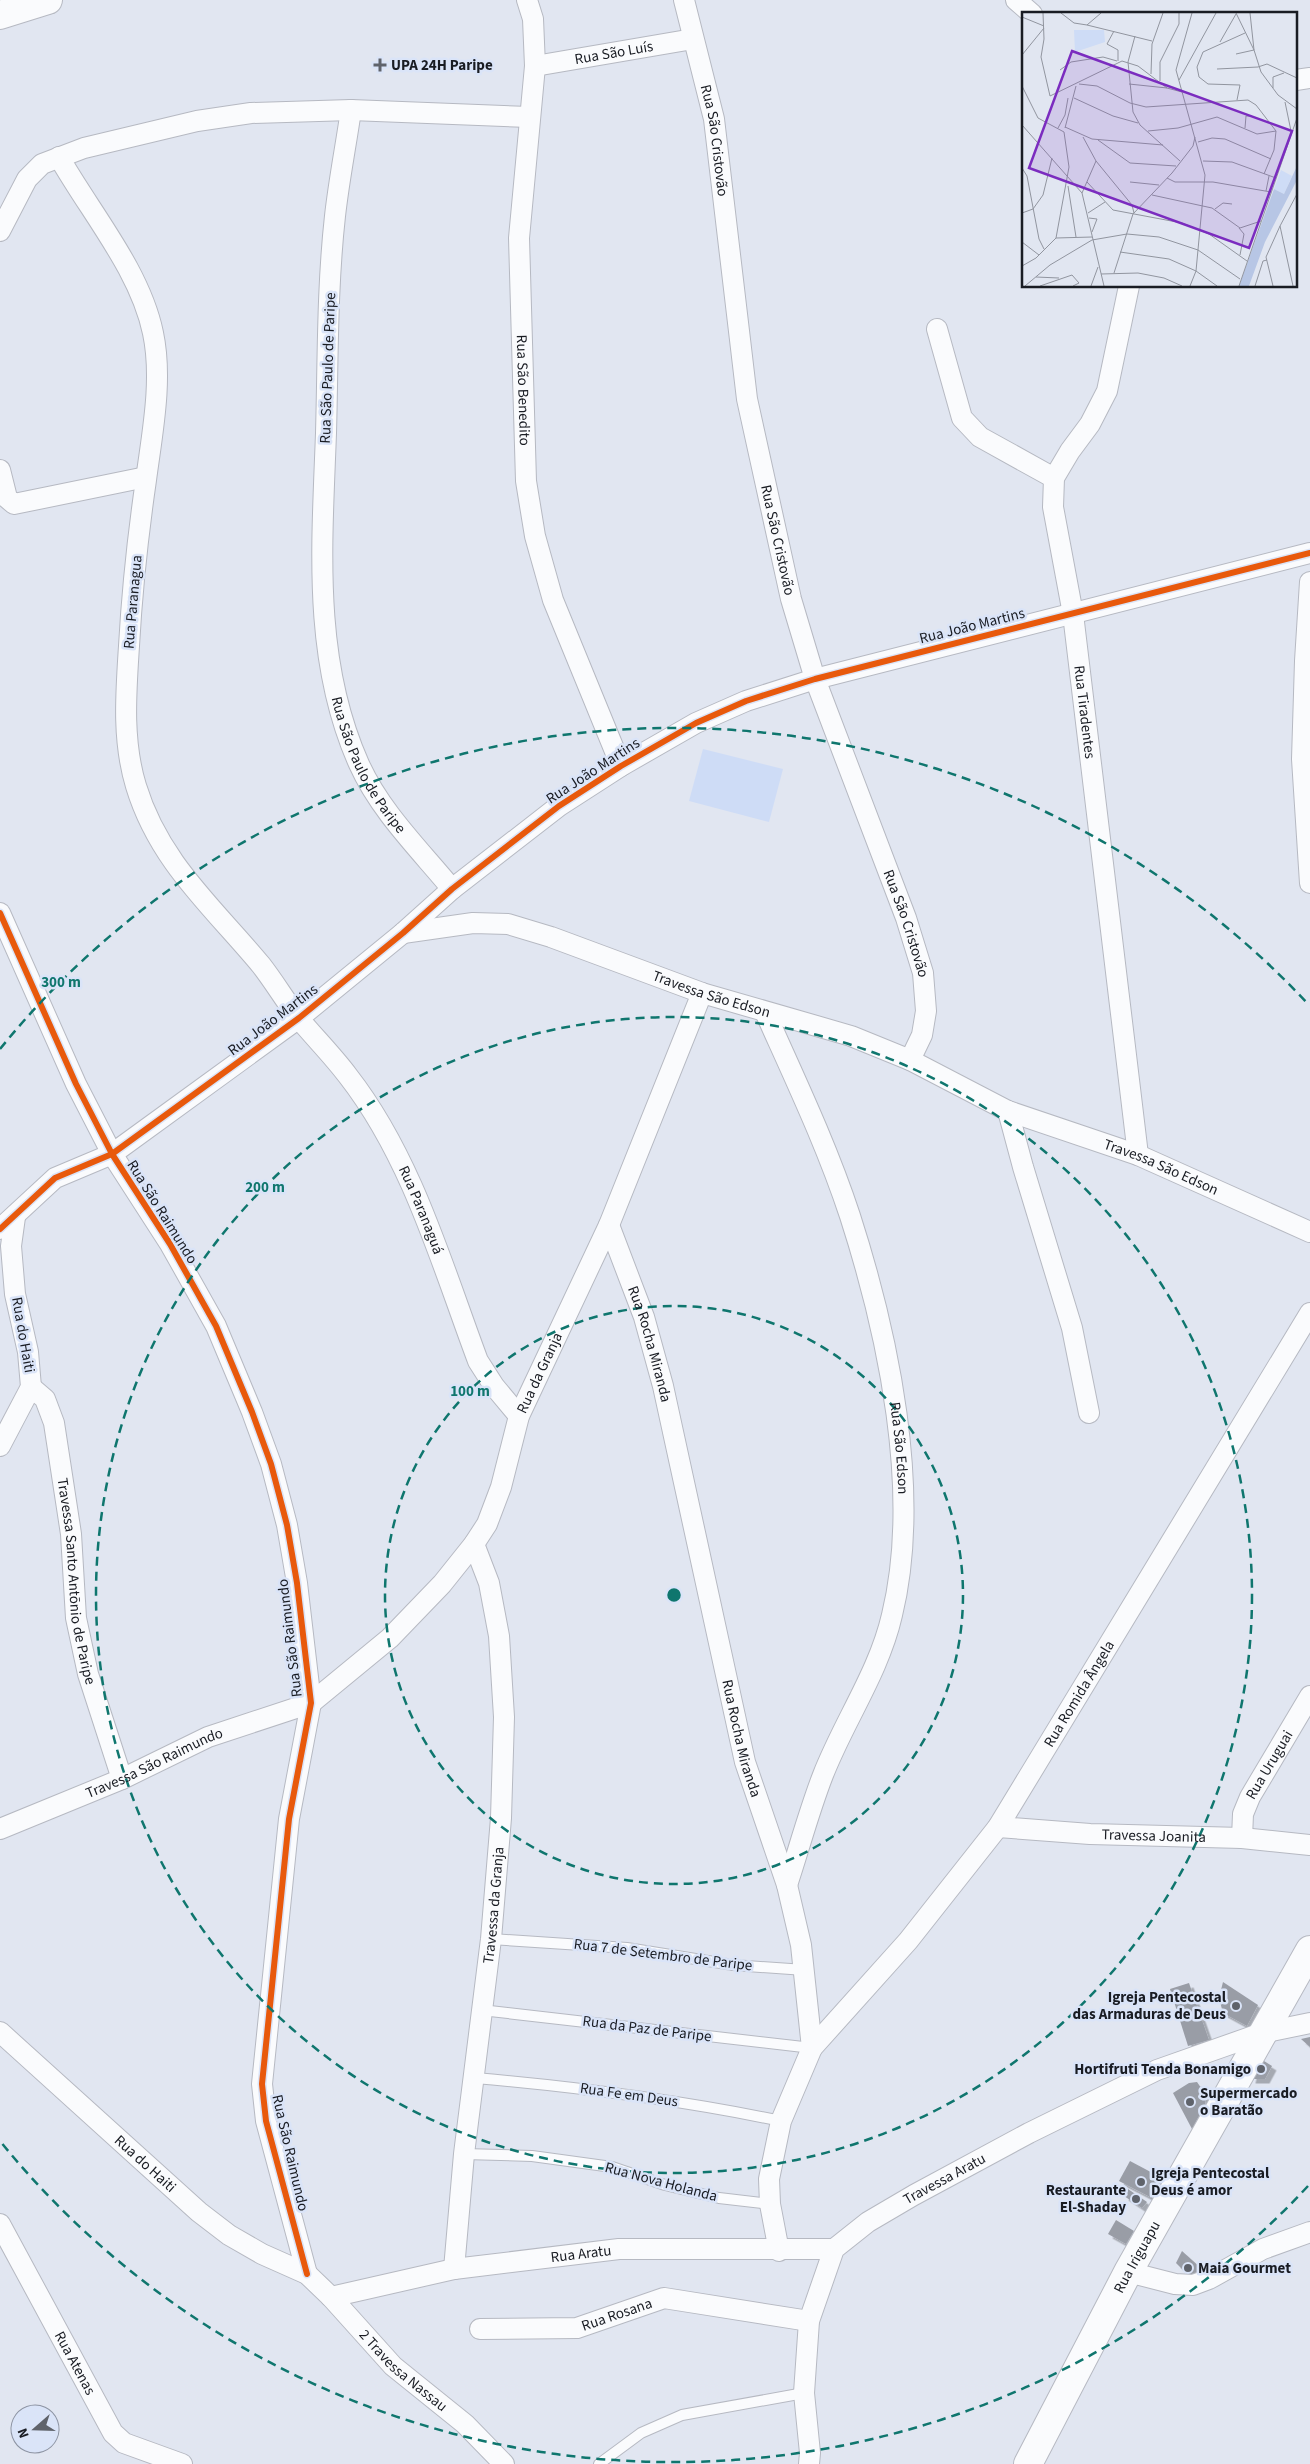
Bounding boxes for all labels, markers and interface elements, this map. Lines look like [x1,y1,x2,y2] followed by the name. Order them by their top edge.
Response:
[1022,12,1298,288] inset map
[573,35,655,70] street label: Rua São Luís
[391,55,493,76] place label: UPA 24H Paripe
[373,58,387,72] marker: UPA 24H Paripe
[695,82,734,197] street label: Rua São Cristovão
[315,292,341,444] street label: Rua São Paulo de Paripe
[511,334,535,446] street label: Rua São Benedito
[756,483,800,597] street label: Rua São Cristovão
[118,554,148,650] street label: Rua Paranagua
[917,603,1027,649] street label: Rua João Martins
[1069,664,1101,760] street label: Rua Tiradentes
[326,694,411,838] street label: Rua São Paulo de Paripe
[542,733,644,809] street label: Rua João Martins
[878,866,934,978] street label: Rua São Cristovão
[649,965,773,1023] street label: Travessa São Edson
[41,972,81,993] text: 300 m
[224,979,322,1061] street label: Rua João Martins
[1101,1134,1222,1200] street label: Travessa São Edson
[122,1156,202,1268] street label: Rua São Raimundo
[393,1162,449,1257] street label: Rua Paranaguá
[245,1177,285,1198] text: 200 m
[623,1283,677,1404] street label: Rua Rocha Miranda
[6,1296,40,1374] street label: Rua do Haiti
[511,1329,568,1417] street label: Rua da Granja
[450,1381,490,1402] text: 100 m
[884,1400,914,1495] street label: Rua São Edson
[52,1476,101,1687] street label: Travessa Santo Antōnio de Paripe
[272,1578,308,1698] street label: Rua São Raimundo
[665,1586,683,1604] centre of rings
[1038,1636,1119,1751] street label: Rua Romida Ângela
[717,1678,767,1800] street label: Rua Rocha Miranda
[82,1722,226,1803] street label: Travessa São Raimundo
[1240,1726,1298,1803] street label: Rua Uruguai
[1101,1824,1206,1848] street label: Travessa Joanita
[477,1846,509,1965] street label: Travessa da Granja
[572,1934,754,1976] street label: Rua 7 de Setembro de Paripe
[1072,1987,1227,2025] place label: Igreja Pentecostal das Armaduras de Deus
[1230,2000,1242,2012] marker: Igreja Pentecostal das Armaduras de Deus
[581,2011,713,2047] street label: Rua da Paz de Paripe
[1074,2059,1251,2080] place label: Hortifruti Tenda Bonamigo
[1255,2063,1267,2075] marker: Hortifruti Tenda Bonamigo
[579,2078,679,2112] street label: Rua Fe em Deus
[1200,2083,1297,2121] place label: Supermercado o Baratão
[266,2093,314,2213] street label: Rua São Raimundo
[1184,2096,1196,2108] marker: Supermercado o Baratão
[110,2130,181,2197] street label: Rua do Haiti
[899,2148,989,2210] street label: Travessa Aratu
[602,2157,720,2207] street label: Rua Nova Holanda
[1151,2163,1270,2201] place label: Igreja Pentecostal Deus é amor
[1135,2176,1147,2188] marker: Igreja Pentecostal Deus é amor
[1046,2180,1126,2218] place label: Restaurante El-Shaday
[1130,2193,1142,2205] marker: Restaurante El-Shaday
[1108,2217,1165,2297] street label: Rua Iriguapu
[549,2240,612,2268] street label: Rua Aratu
[1198,2258,1291,2279] place label: Maia Gourmet
[1182,2262,1194,2274] marker: Maia Gourmet
[579,2292,655,2336] street label: Rua Rosana
[354,2325,452,2416] street label: 2 Travessa Nassau
[49,2327,101,2399] street label: Rua Atenas
[10,2404,60,2454] north arrow
[13,2425,35,2441] text: N

